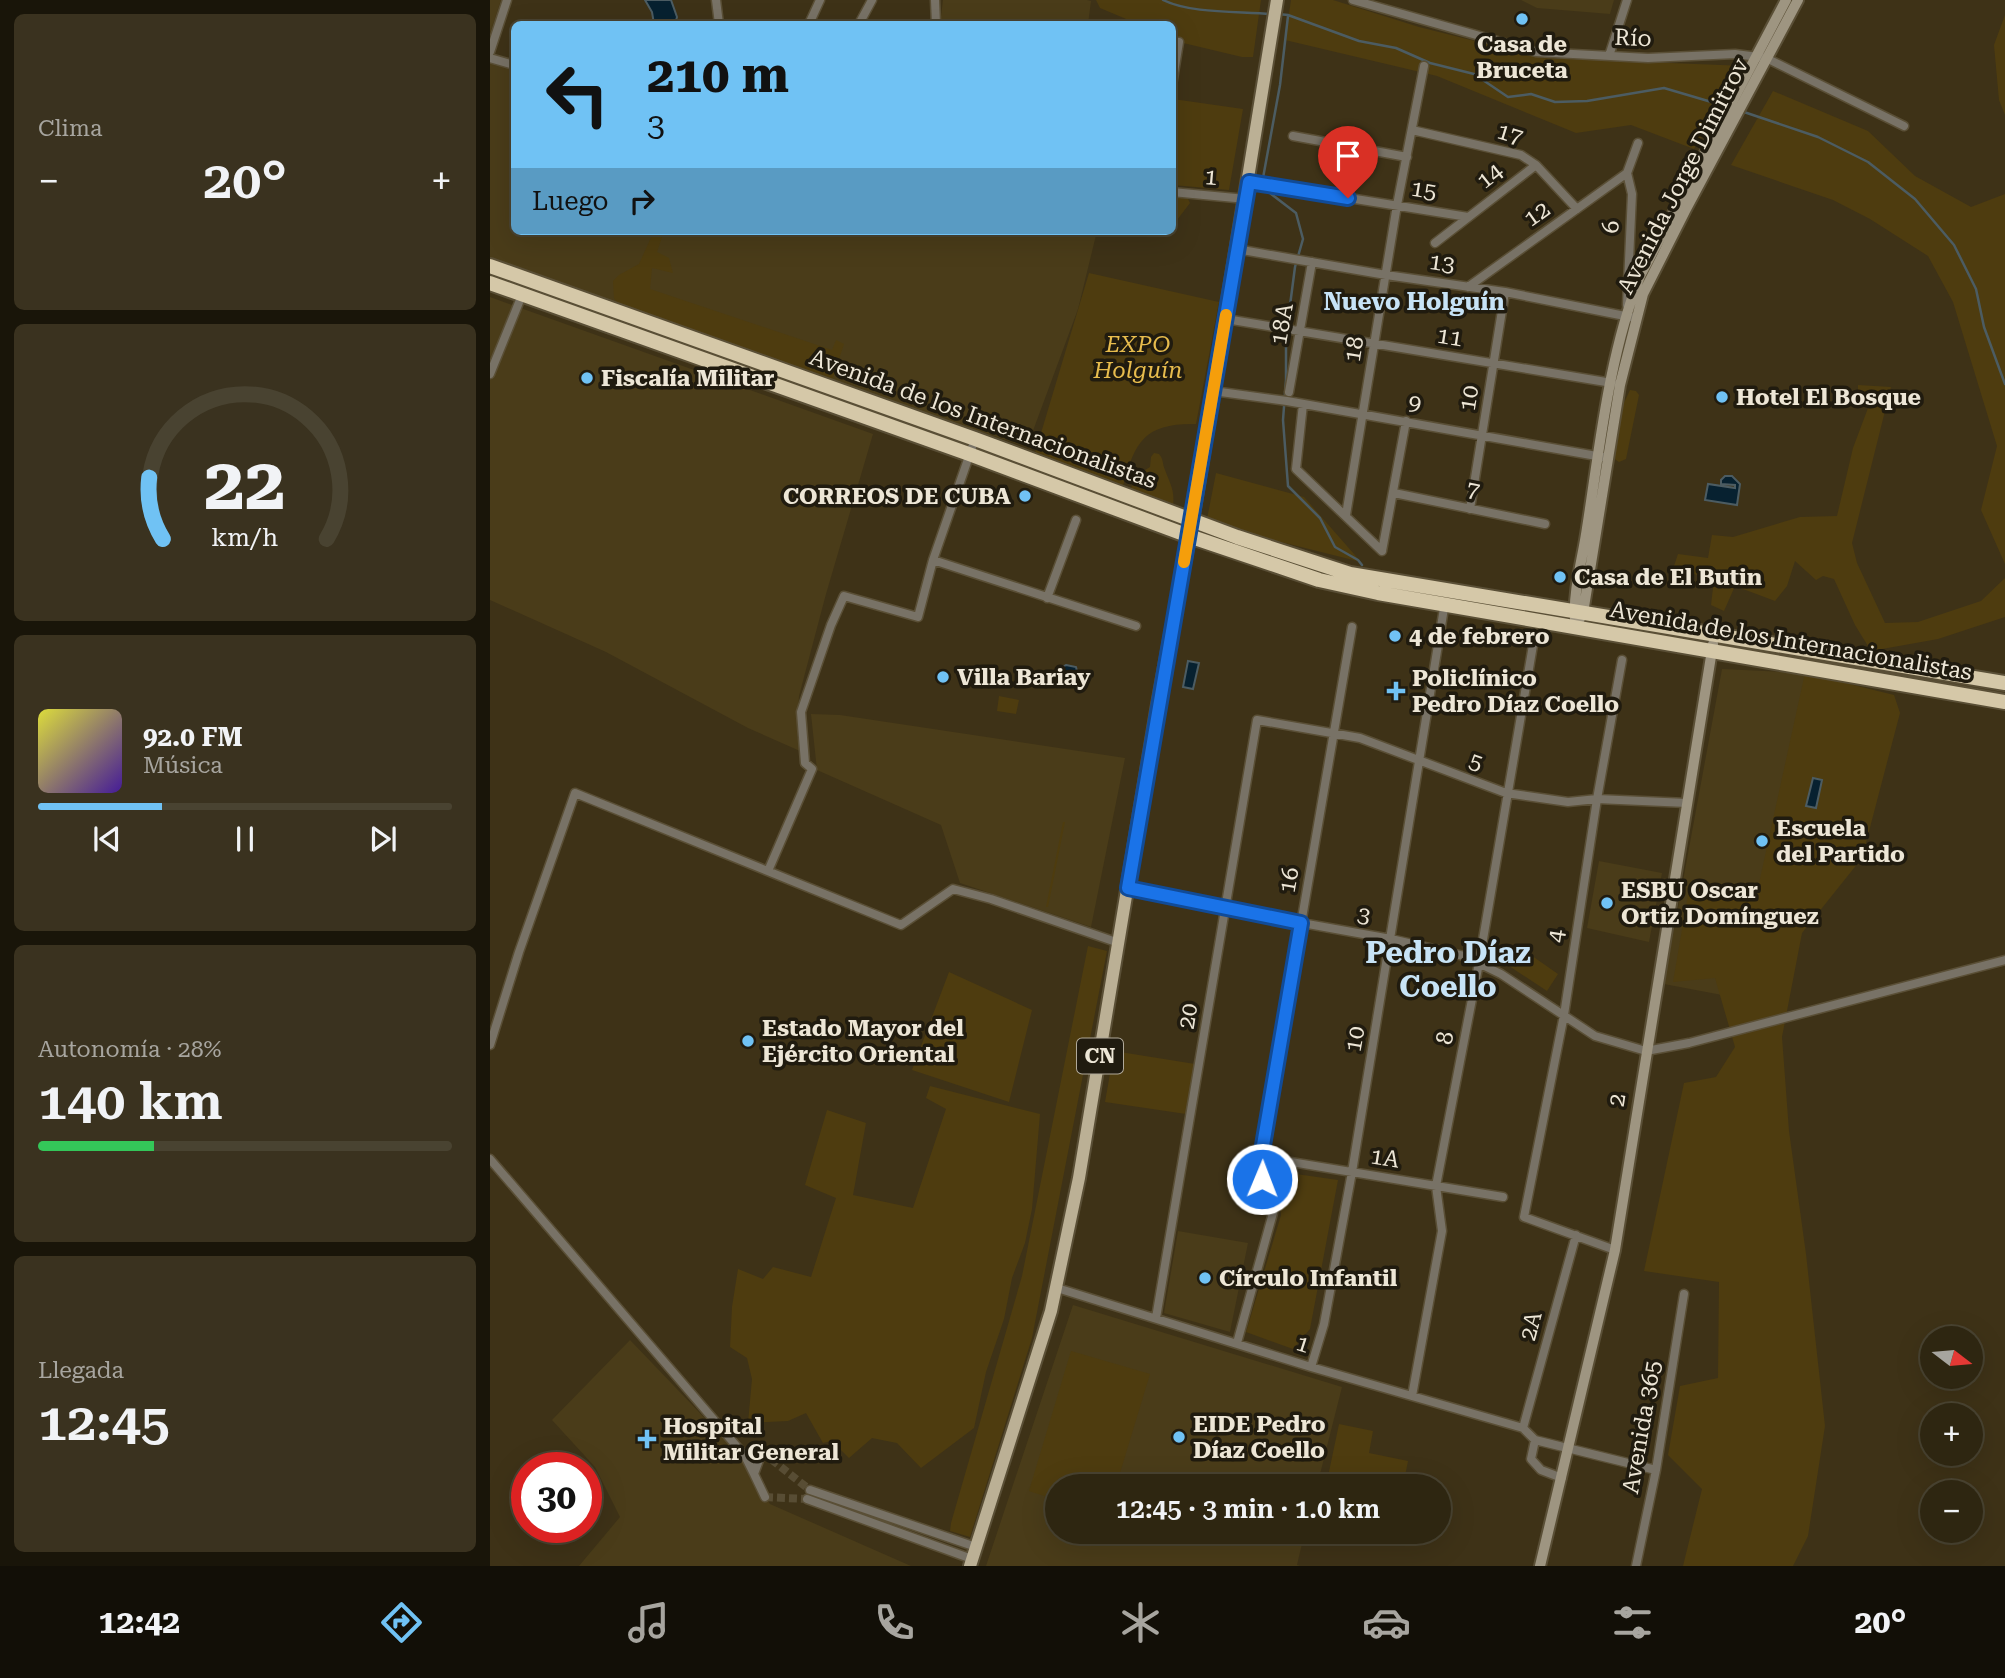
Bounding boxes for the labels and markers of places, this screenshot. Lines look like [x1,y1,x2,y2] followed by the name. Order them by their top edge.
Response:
[1514,11,1530,27] marker: Casa de Bruceta
[1476,31,1568,84] place label: Casa de Bruceta
[1318,126,1378,198] pin
[601,365,775,392] place label: Fiscalía Militar
[579,370,595,386] marker: Fiscalía Militar
[1736,384,1921,411] place label: Hotel El Bosque
[1714,389,1730,405] marker: Hotel El Bosque
[783,483,1011,510] place label: CORREOS DE CUBA
[1017,488,1033,504] marker: CORREOS DE CUBA
[1574,564,1763,591] place label: Casa de El Butin
[1552,569,1568,585] marker: Casa de El Butin
[1409,623,1550,650] place label: 4 de febrero
[1387,628,1403,644] marker: 4 de febrero
[957,664,1091,691] place label: Villa Bariay
[1412,665,1619,718] place label: Policlínico Pedro Díaz Coello
[935,669,951,685] marker: Villa Bariay
[1386,681,1406,701] marker: Policlínico Pedro Díaz Coello
[1776,815,1905,868] place label: Escuela del Partido
[1754,833,1770,849] marker: Escuela del Partido
[1621,877,1819,930] place label: ESBU Oscar Ortiz Domínguez
[1599,895,1615,911] marker: ESBU Oscar Ortiz Domínguez
[762,1015,964,1068] place label: Estado Mayor del Ejército Oriental
[740,1033,756,1049] marker: Estado Mayor del Ejército Oriental
[1219,1265,1398,1292] place label: Círculo Infantil
[1197,1270,1213,1286] marker: Círculo Infantil
[1193,1411,1326,1464] place label: EIDE Pedro Díaz Coello
[663,1413,839,1466] place label: Hospital Militar General
[637,1429,657,1449] marker: Hospital Militar General
[1171,1429,1187,1445] marker: EIDE Pedro Díaz Coello

